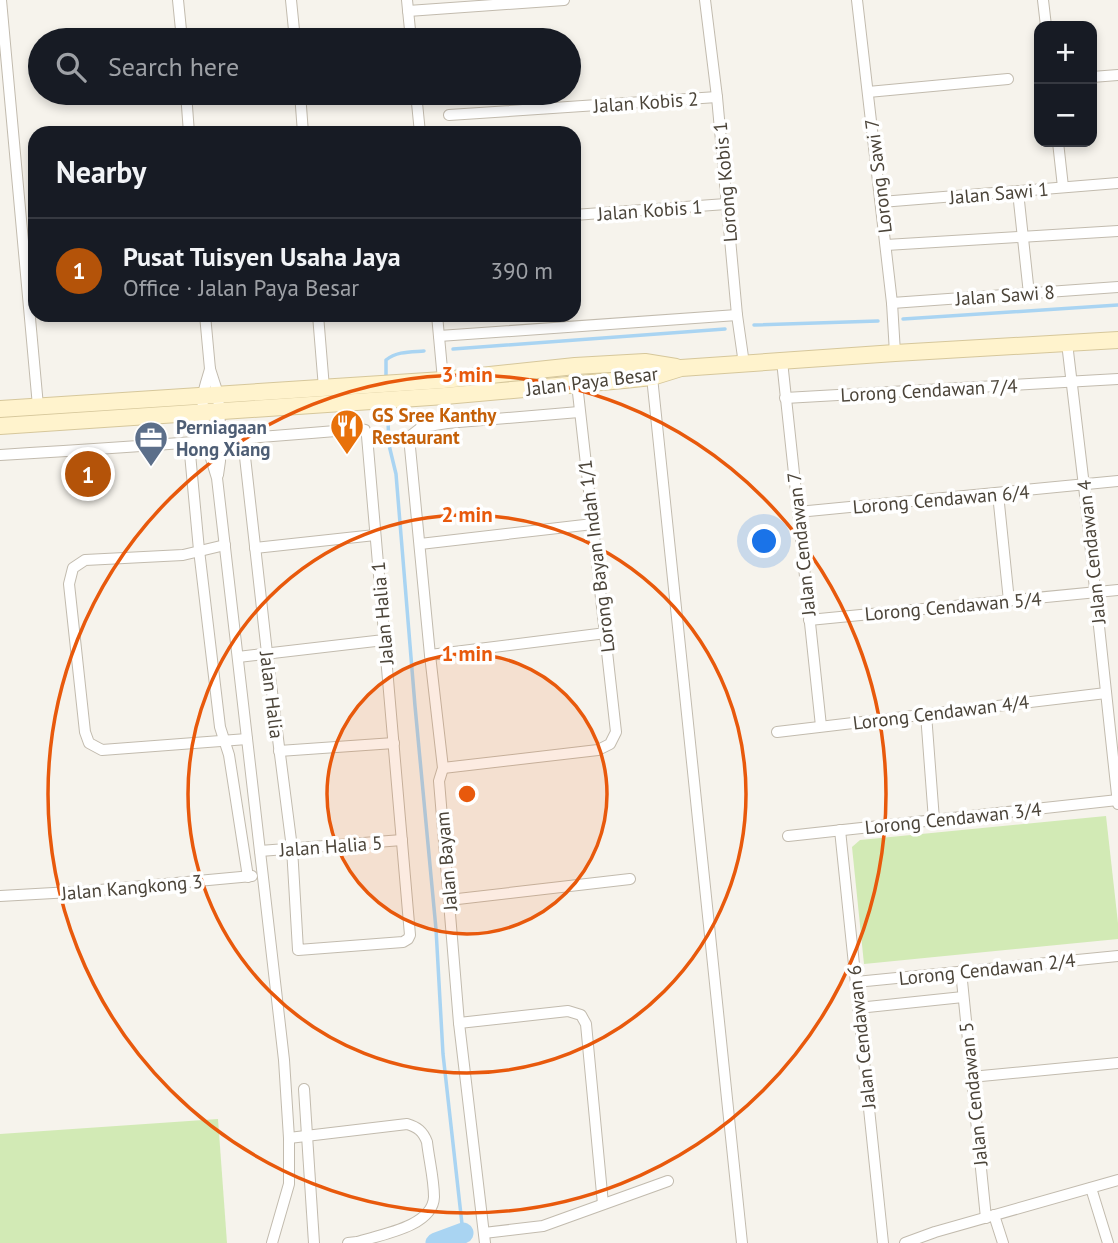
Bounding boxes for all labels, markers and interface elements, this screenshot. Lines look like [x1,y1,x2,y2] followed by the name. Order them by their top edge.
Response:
[1034,21,1097,147] map controls
[1034,21,1097,84] button: +
[28,28,581,105] search box
[52,48,90,86] icon: search
[108,50,239,83] text: Search here
[1034,84,1097,147] button: −
[592,86,699,118] street label: Jalan Kobis 2
[859,117,897,235] street label: Lorong Sawi 7
[708,121,742,243] street label: Lorong Kobis 1
[56,152,146,191] text: Nearby
[947,177,1050,209] street label: Jalan Sawi 1
[596,194,703,226] street label: Jalan Kobis 1
[123,240,401,273] text: Pusat Tuisyen Usaha Jaya
[72,256,86,285] text: 1
[491,256,553,285] text: 390 m
[123,273,359,302] text: Office · Jalan Paya Besar
[954,280,1055,311] street label: Jalan Sawi 8
[441,361,493,388] text: 3 min
[524,361,660,401] street label: Jalan Paya Besar
[840,373,1018,407] street label: Lorong Cendawan 7/4
[372,403,497,449] place label: GS Sree Kanthy Restaurant
[328,407,366,456] restaurant icon: GS Sree Kanthy Restaurant
[176,415,270,461] place label: Perniagaan Hong Xiang
[132,419,170,468] office icon: Perniagaan Hong Xiang
[65,448,111,500] pin: 1
[572,458,620,654] street label: Lorong Bayan Indah 1/1
[782,471,821,618] street label: Jalan Cendawan 7
[852,479,1030,519] street label: Lorong Cendawan 6/4
[1072,479,1111,626] street label: Jalan Cendawan 4
[441,501,493,528] text: 2 min
[747,524,781,558] your location
[366,561,399,666] street label: Jalan Halia 1
[864,586,1042,626] street label: Lorong Cendawan 5/4
[441,640,493,667] text: 1 min
[255,649,289,740] street label: Jalan Halia
[852,689,1030,735] street label: Lorong Cendawan 4/4
[455,782,479,806] centre of rings
[864,797,1042,839] street label: Lorong Cendawan 3/4
[430,810,462,913] street label: Jalan Bayam
[278,830,383,862] street label: Jalan Halia 5
[59,869,204,905] street label: Jalan Kangkong 3
[898,948,1076,990] street label: Lorong Cendawan 2/4
[842,964,881,1111] street label: Jalan Cendawan 6
[954,1021,993,1168] street label: Jalan Cendawan 5

